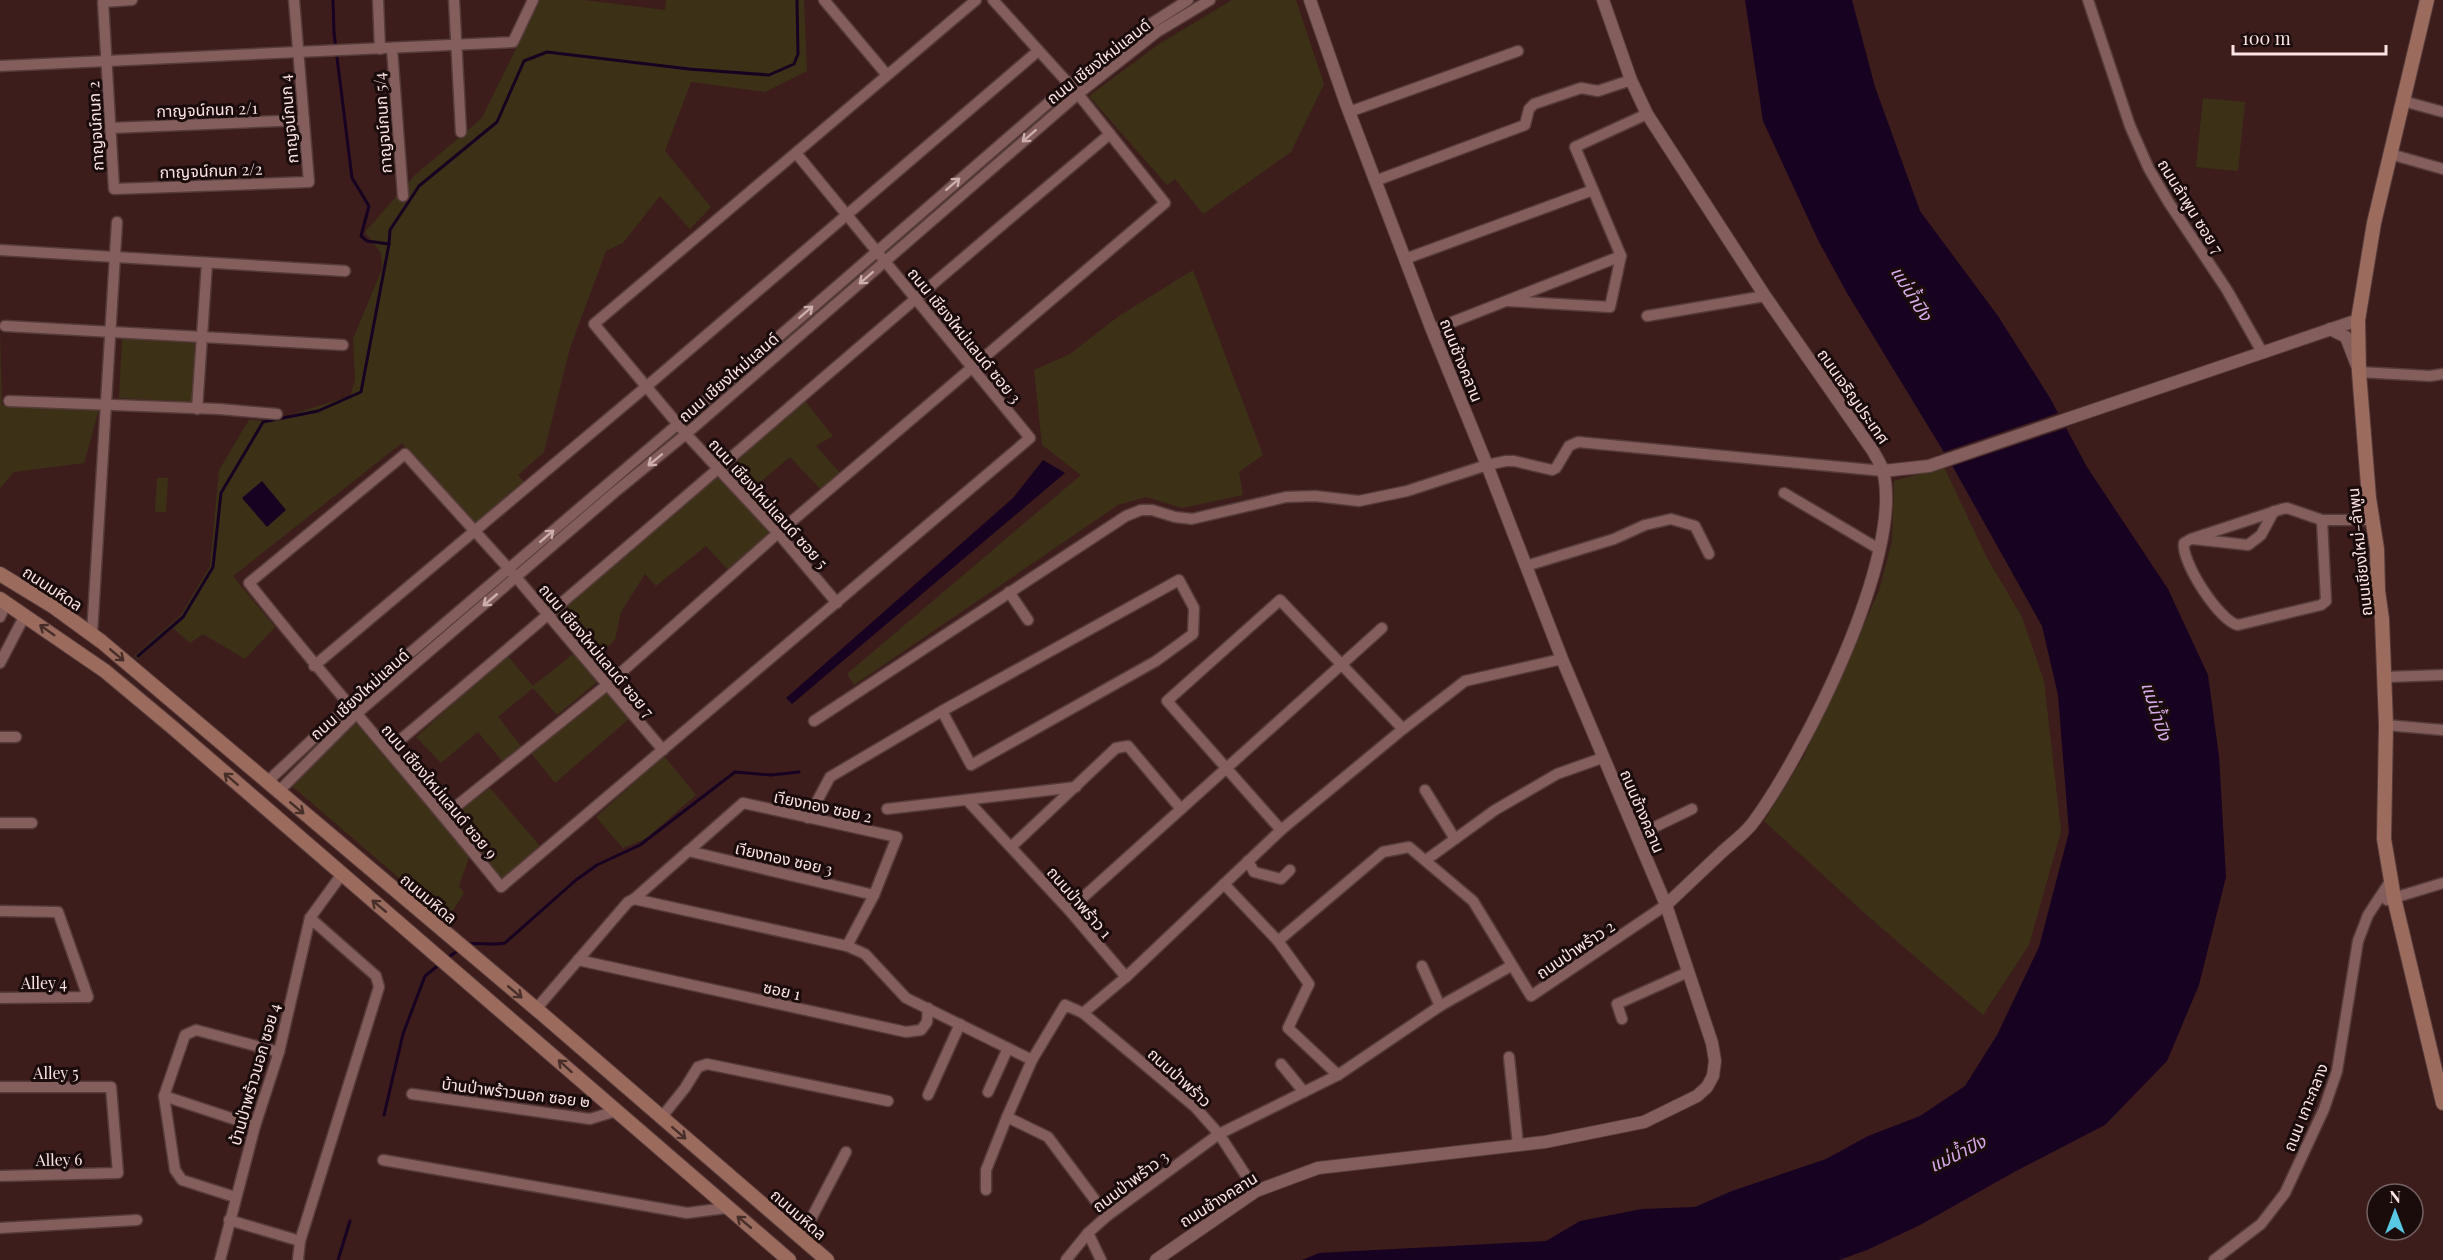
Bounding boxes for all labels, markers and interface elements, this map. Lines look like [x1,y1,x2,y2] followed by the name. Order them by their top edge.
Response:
[1042,14,1154,108] street label: ถนน เชียงใหม่แลนด์
[2233,18,2386,56] scale bar
[2242,26,2291,50] text: 100 m
[368,72,396,174] street label: กาญจน์กนก 5/4
[274,73,302,165] street label: กาญจน์กนก 4
[82,81,108,171] street label: กาญจน์กนก 2
[156,97,258,121] street label: กาญจน์กนก 2/1
[1022,129,1037,143] one-way arrow
[2154,155,2229,258] street label: ถนนลำพูน ซอย 7
[159,158,263,182] street label: กาญจน์กนก 2/2
[945,177,960,191] one-way arrow
[1886,261,1939,326] water label: แม่น้ำปิง
[904,263,1026,407] street label: ถนน เชียงใหม่แลนด์ ซอย 3
[859,271,874,285] one-way arrow
[798,305,813,319] one-way arrow
[1436,315,1488,405] street label: ถนนช้างคลาน
[673,328,783,426] street label: ถนน เชียงใหม่แลนด์
[1813,344,1895,448] street label: ถนนเจริญประเทศ
[705,433,833,573] street label: ถนน เชียงใหม่แลนด์ ซอย 5
[647,453,663,466] one-way arrow
[2342,487,2376,617] street label: ถนนเชียงใหม่-ลำพูน
[539,529,555,542] one-way arrow
[19,561,87,615] street label: ถนนมหิดล
[535,579,659,722] street label: ถนน เชียงใหม่แลนด์ ซอย 7
[482,593,498,606] one-way arrow
[39,624,55,636] one-way arrow
[305,644,413,744] street label: ถนน เชียงใหม่แลนด์
[109,648,125,661] one-way arrow
[2136,679,2178,745] water label: แม่น้ำปิง
[377,719,503,863] street label: ถนน เชียงใหม่แลนด์ ซอย 9
[1616,766,1670,856] street label: ถนนช้างคลาน
[223,772,239,785] one-way arrow
[772,785,874,827] street label: เาียงทอง ซอย 2
[289,801,304,815] one-way arrow
[733,837,835,879] street label: เาียงทอง ซอย 3
[1043,862,1117,942] street label: ถนนป่าพร้าว 1
[396,868,462,928] street label: ถนนมหิดล
[372,899,387,913] one-way arrow
[1532,915,1618,983] street label: ถนนป่าพร้าว 2
[20,972,67,993] street label: Alley 4
[761,976,803,1004] street label: ซอย 1
[507,985,522,999] one-way arrow
[224,1000,284,1148] street label: บ้านป่าพร้าวนอก ซอย 4
[1144,1043,1216,1111] street label: ถนนป่าพร้าว
[558,1059,573,1073] one-way arrow
[2278,1060,2332,1154] street label: ถนน เกาะกลาง
[32,1062,79,1083] street label: Alley 5
[441,1072,591,1112] street label: บ้านป่าพร้าวนอก ซอย ๒
[671,1126,687,1139] one-way arrow
[1925,1128,1990,1177] water label: แม่น้ำปิง
[1088,1146,1172,1216] street label: ถนนป่าพร้าว 3
[34,1148,83,1170] street label: Alley 6
[1175,1167,1261,1231] street label: ถนนช้างคลาน
[2365,1182,2425,1242] north arrow
[767,1184,831,1244] street label: ถนนมหิดล
[2389,1186,2401,1207] text: N
[736,1216,752,1229] one-way arrow

